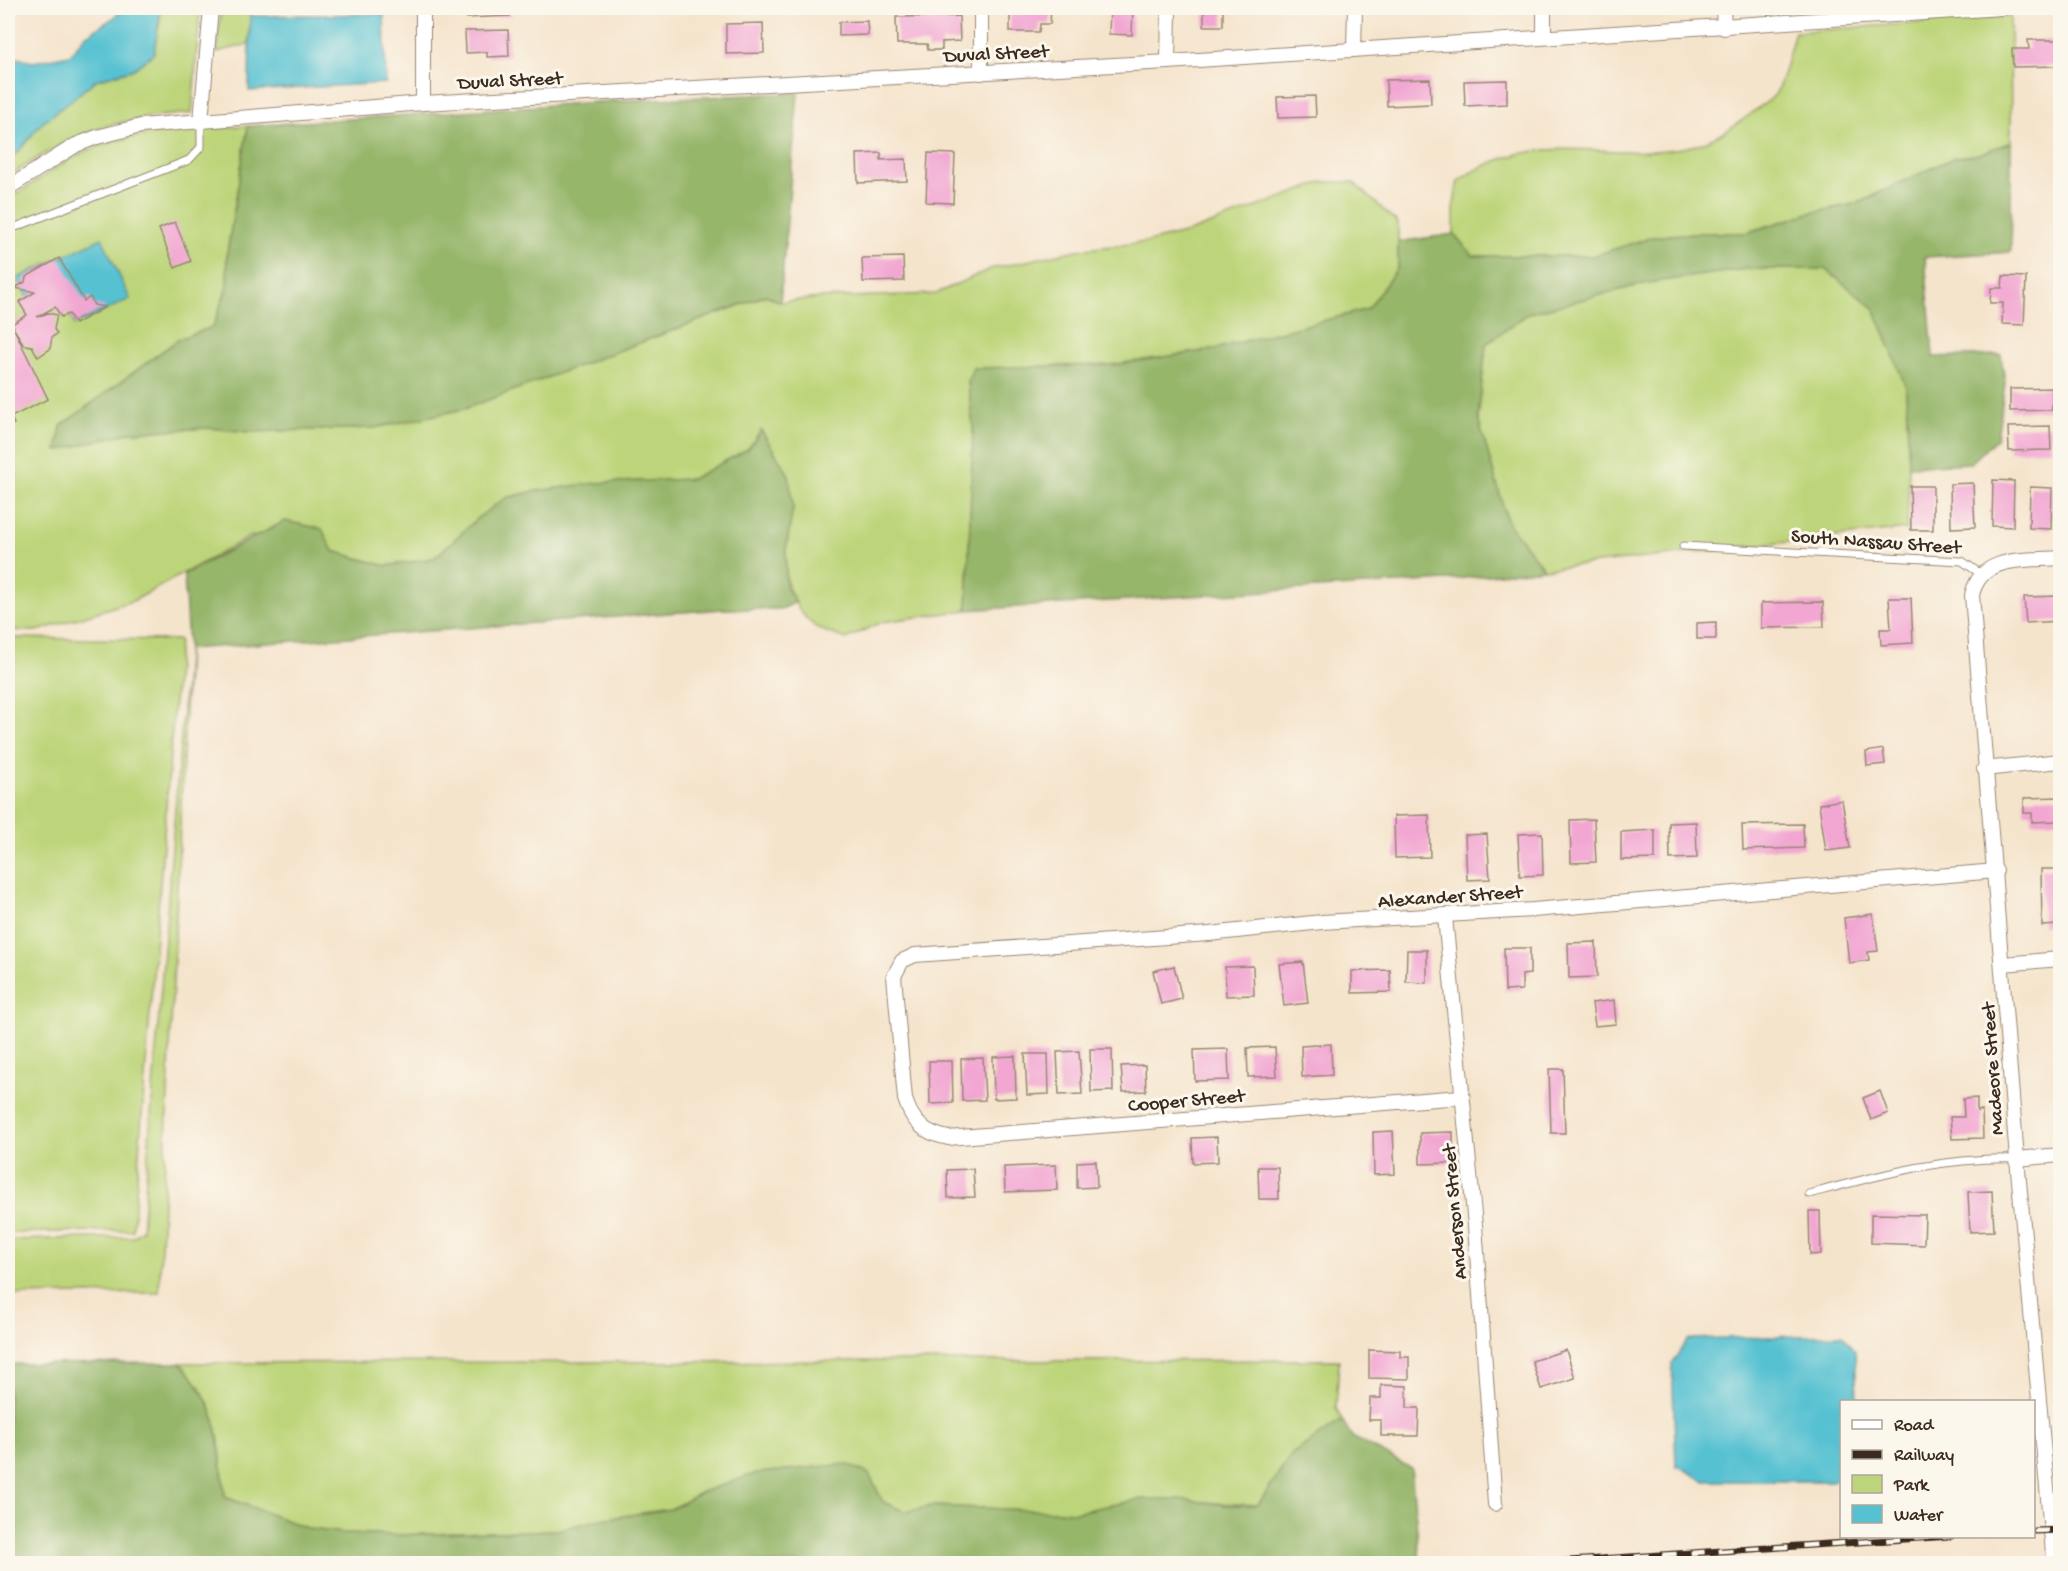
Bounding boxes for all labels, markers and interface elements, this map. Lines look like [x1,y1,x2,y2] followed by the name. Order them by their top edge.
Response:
[941,41,1051,70] street label: Duval Street
[455,68,565,97] street label: Duval Street
[1790,526,1963,561] street label: South Nassau Street
[1377,882,1525,915] street label: Alexander Street
[1978,1000,2011,1136] street label: Madeore Street
[1127,1086,1247,1119] street label: Cooper Street
[1439,1141,1474,1280] street label: Anderson Street
[1840,1400,2035,1538] legend
[1894,1416,1935,1437] text: Road
[1894,1446,1954,1467] text: Railway
[1893,1476,1930,1497] text: Park
[1894,1506,1944,1527] text: Water

